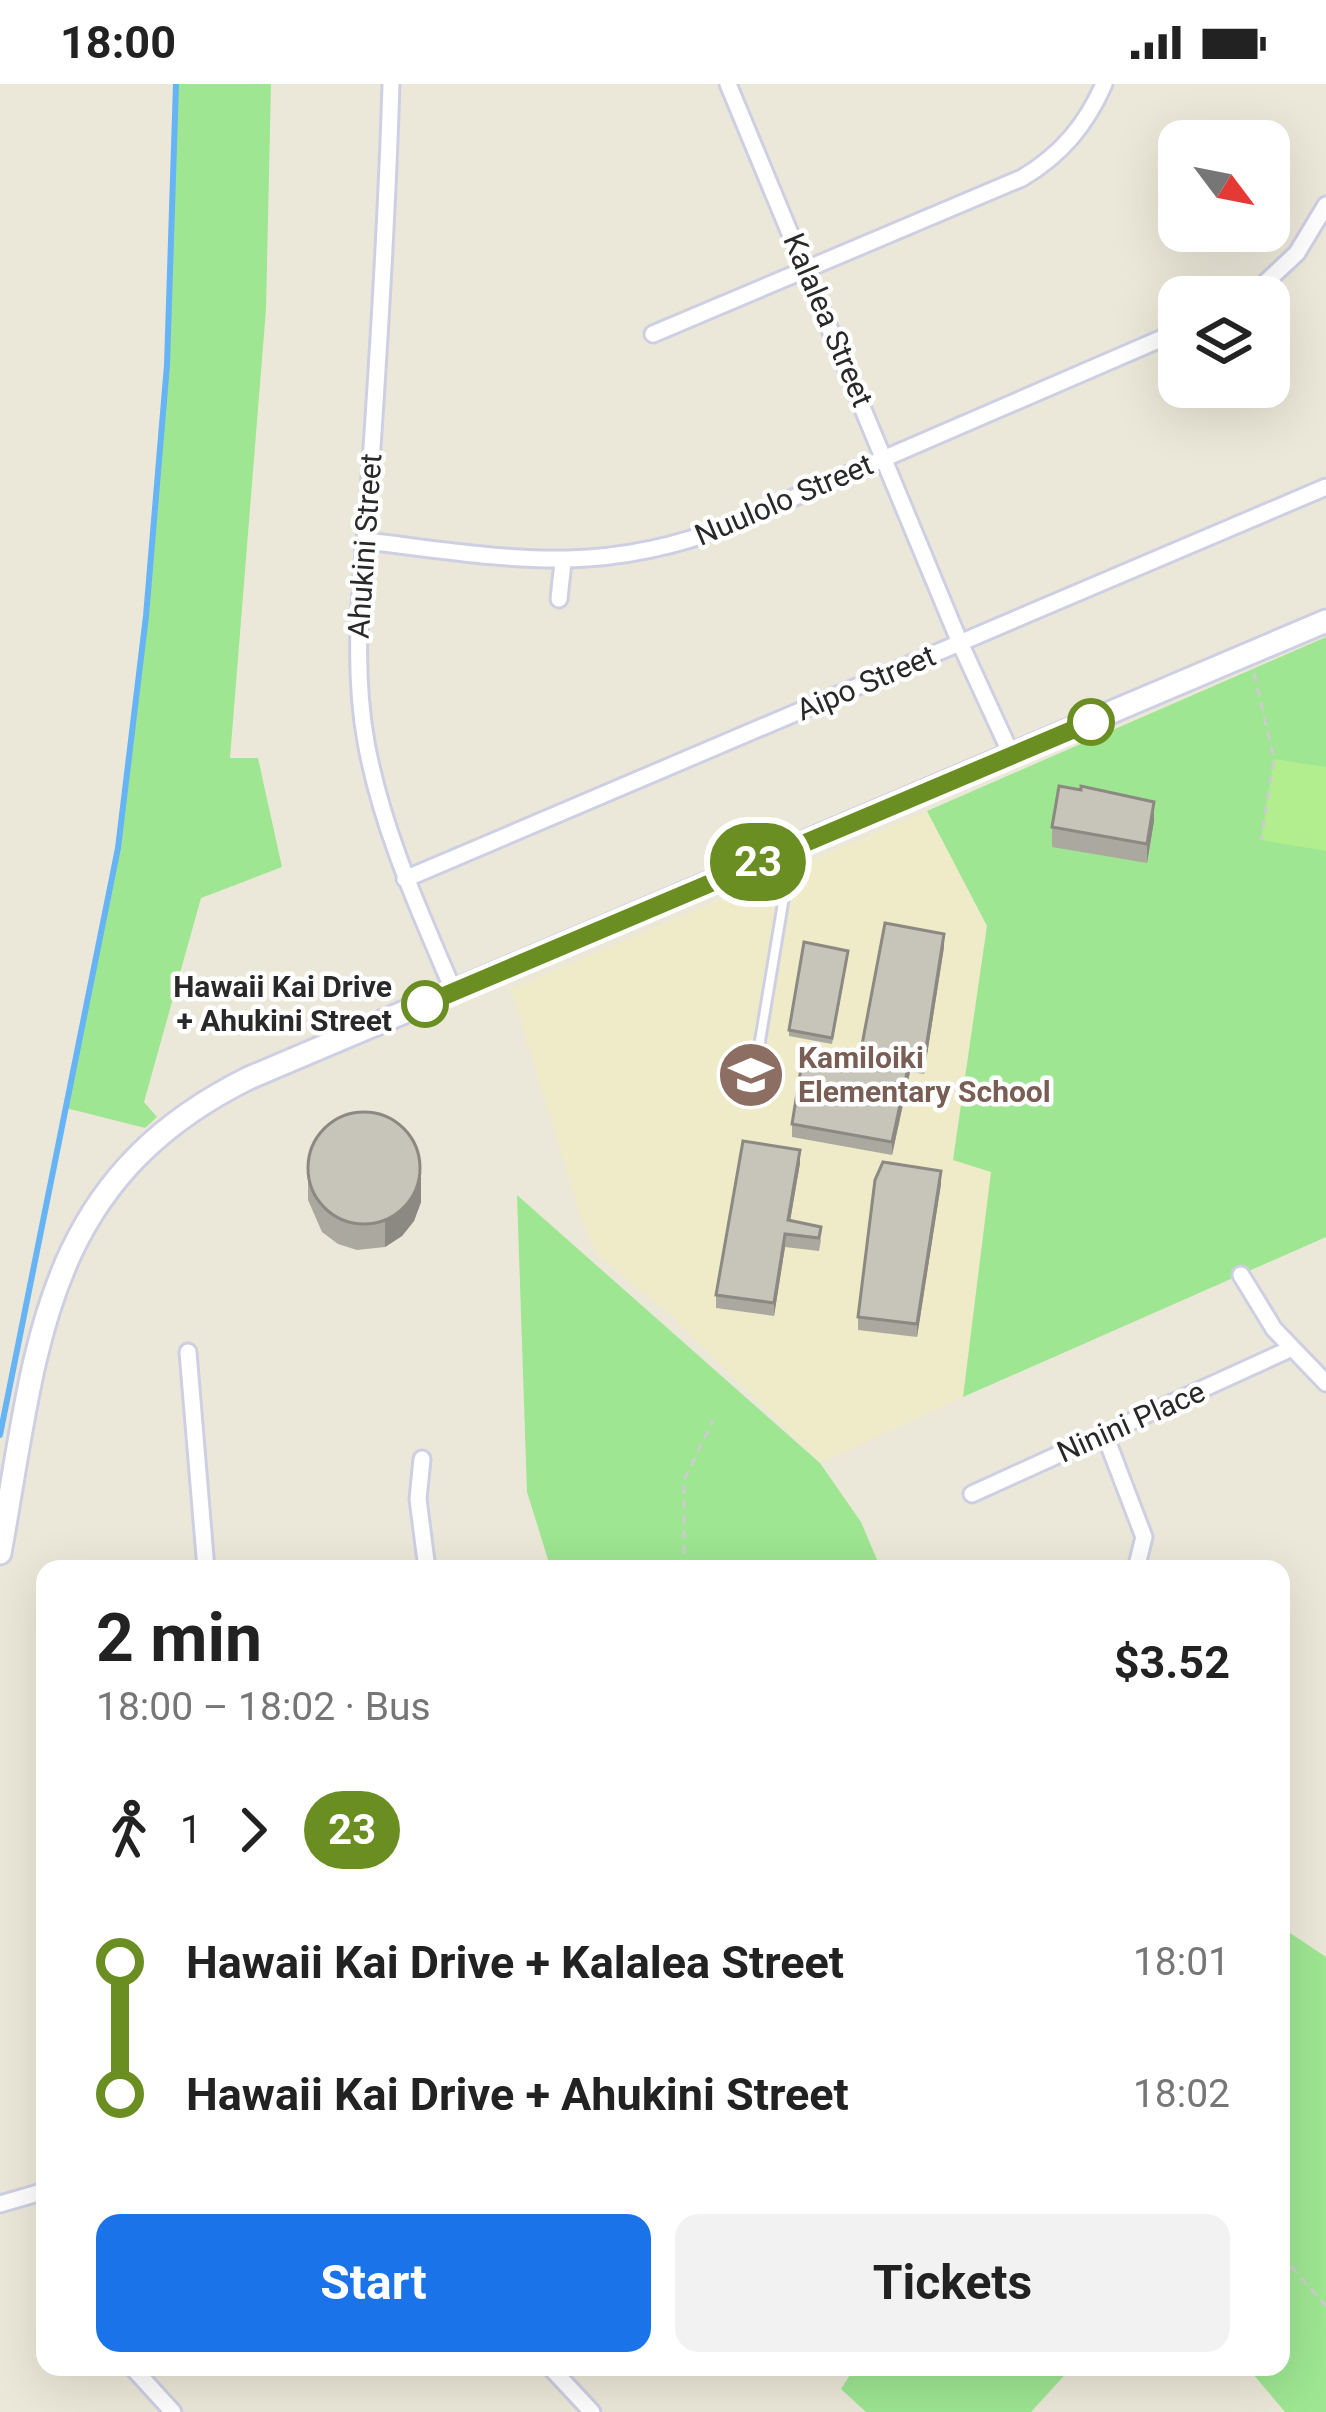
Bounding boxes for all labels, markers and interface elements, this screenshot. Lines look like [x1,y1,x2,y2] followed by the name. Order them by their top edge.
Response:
[60,16,176,69] text: 18:00
[1158,120,1290,252] north arrow
[1158,120,1290,408] map controls
[776,228,881,412] street label: Kalalea Street
[1158,276,1290,408] button: layers
[690,446,878,553] street label: Nuulolo Street
[341,452,388,640] street label: Ahukini Street
[791,638,940,727] street label: Aipo Street
[1069,700,1113,744] unlabelled marker
[704,823,812,901] line badge: 23
[734,837,782,886] text: 23
[173,969,392,1038] place label: Hawaii Kai Drive + Ahukini Street
[403,982,447,1026] marker: Hawaii Kai Drive + Ahukini Street
[716,1040,786,1110] school or university icon: Kamiloiki Elementary School
[798,1040,1051,1109] place label: Kamiloiki Elementary School
[1052,1373,1210,1470] street label: Ninini Place
[96,1600,262,1677] text: 2 min
[1114,1636,1230,1689] text: $3.52
[96,1684,431,1730] text: 18:00 – 18:02 · Bus
[96,1797,162,1863] icon: walk
[220,1797,286,1863] icon: forward
[328,1805,376,1854] text: 23
[180,1807,202,1853] text: 1
[186,1936,844,1989] text: Hawaii Kai Drive + Kalalea Street
[1133,1939,1230,1985] text: 18:01
[186,2068,849,2121] text: Hawaii Kai Drive + Ahukini Street
[1133,2071,1230,2117] text: 18:02
[96,2214,651,2352] button: Start
[675,2214,1230,2352] button: Tickets

